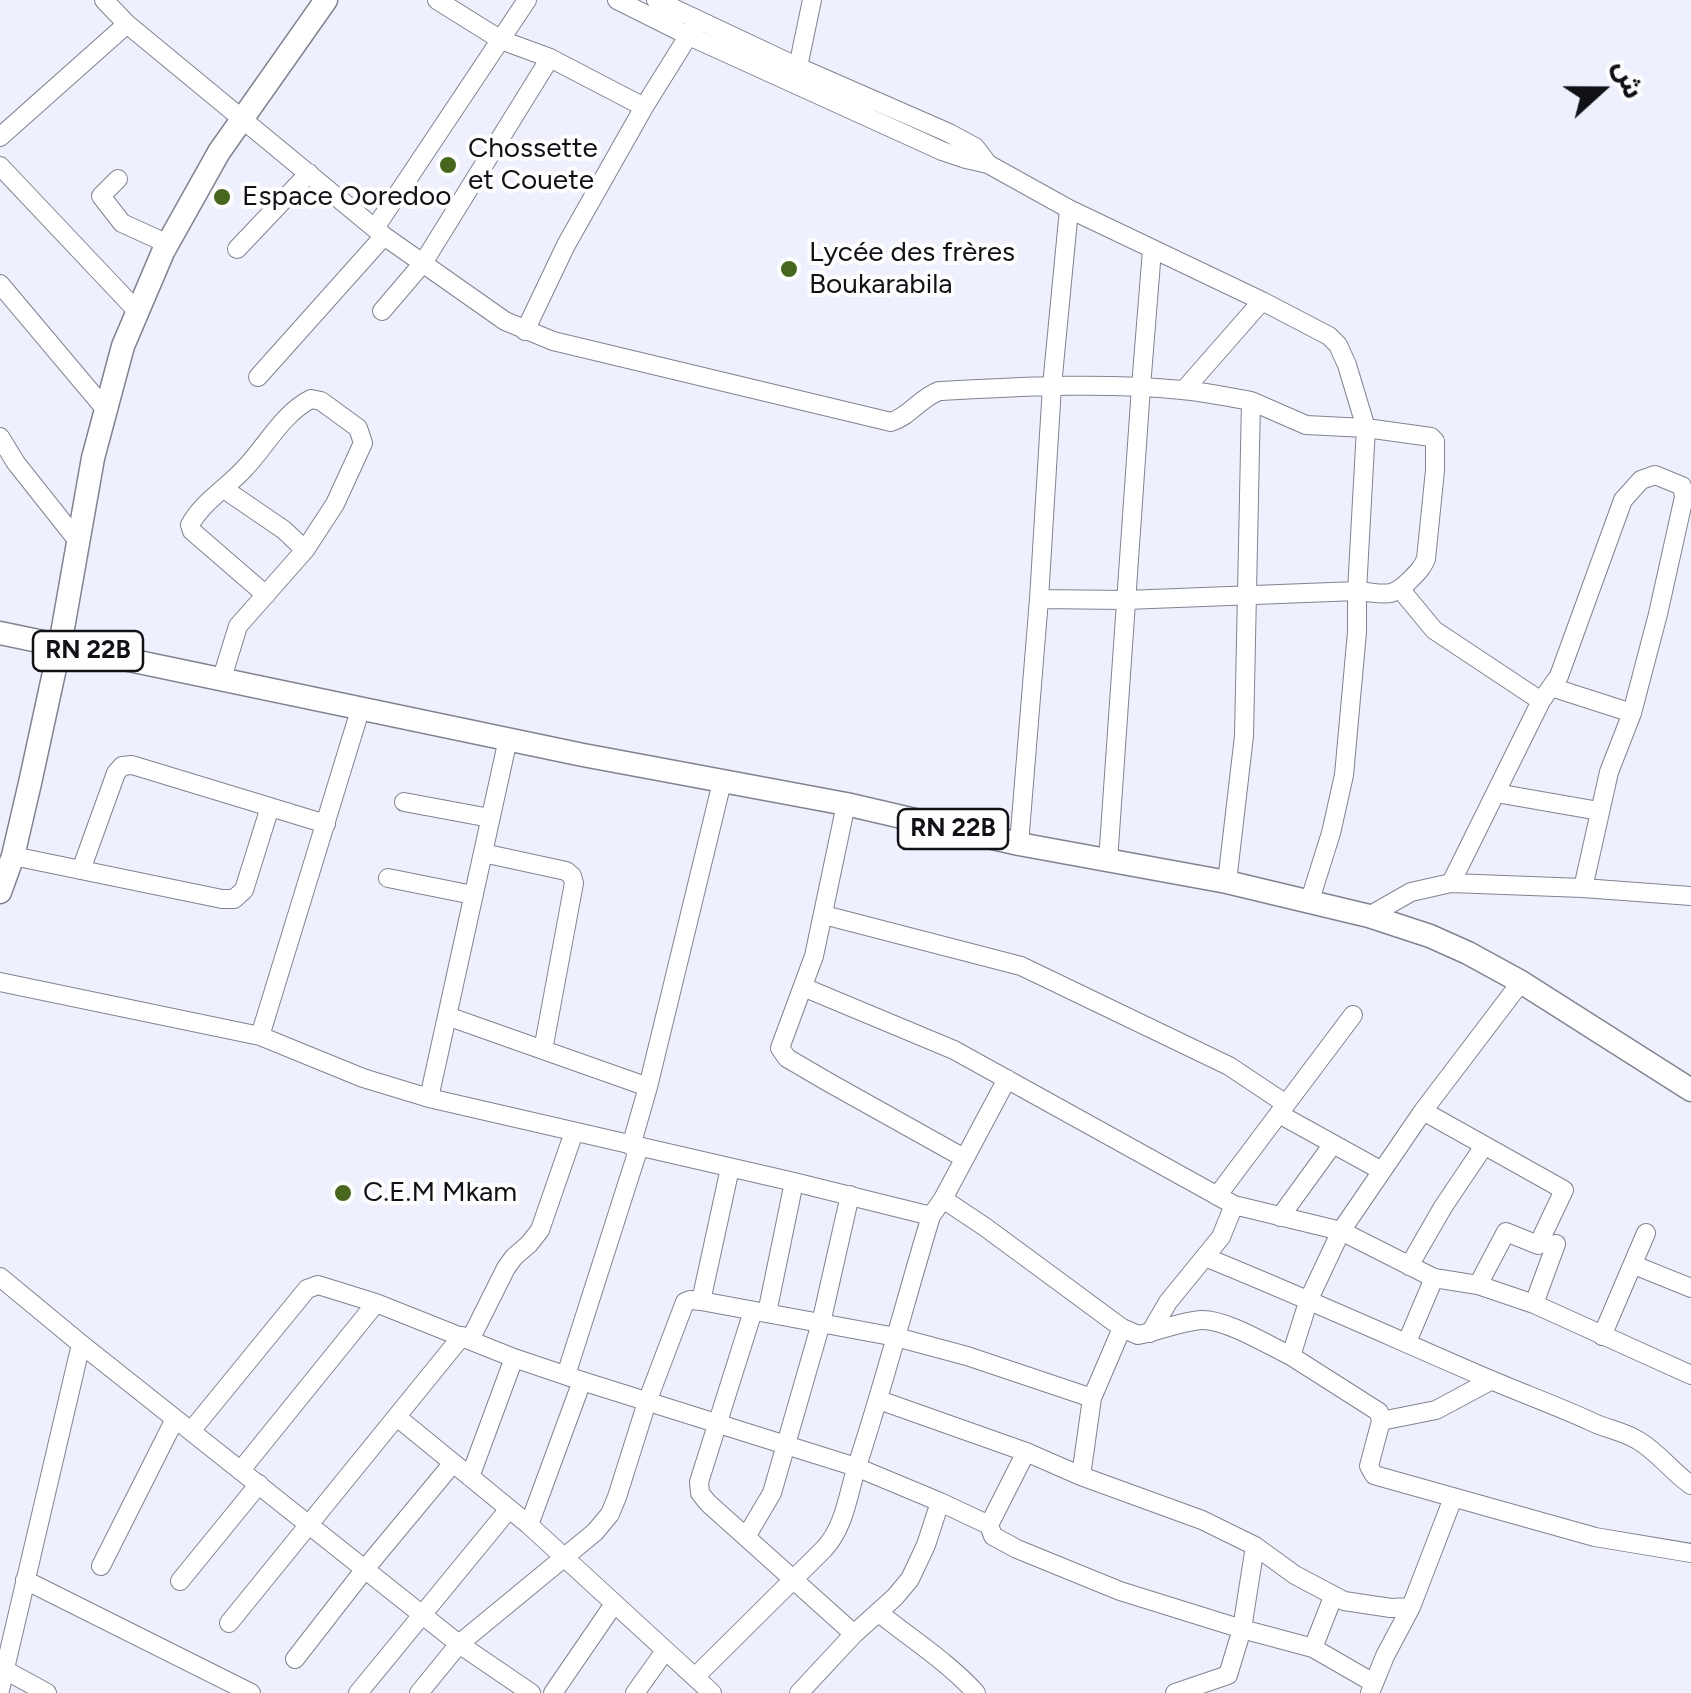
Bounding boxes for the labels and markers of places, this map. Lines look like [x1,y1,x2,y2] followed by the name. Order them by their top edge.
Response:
[468,132,598,198] place label: Chossette et Couete
[437,154,459,176] marker: Chossette et Couete
[242,180,451,214] place label: Espace Ooredoo
[211,186,233,208] marker: Espace Ooredoo
[809,236,1015,302] place label: Lycée des frères Boukarabila
[778,258,800,280] marker: Lycée des frères Boukarabila
[363,1176,517,1210] place label: C.E.M Mkam
[332,1182,354,1204] marker: C.E.M Mkam

